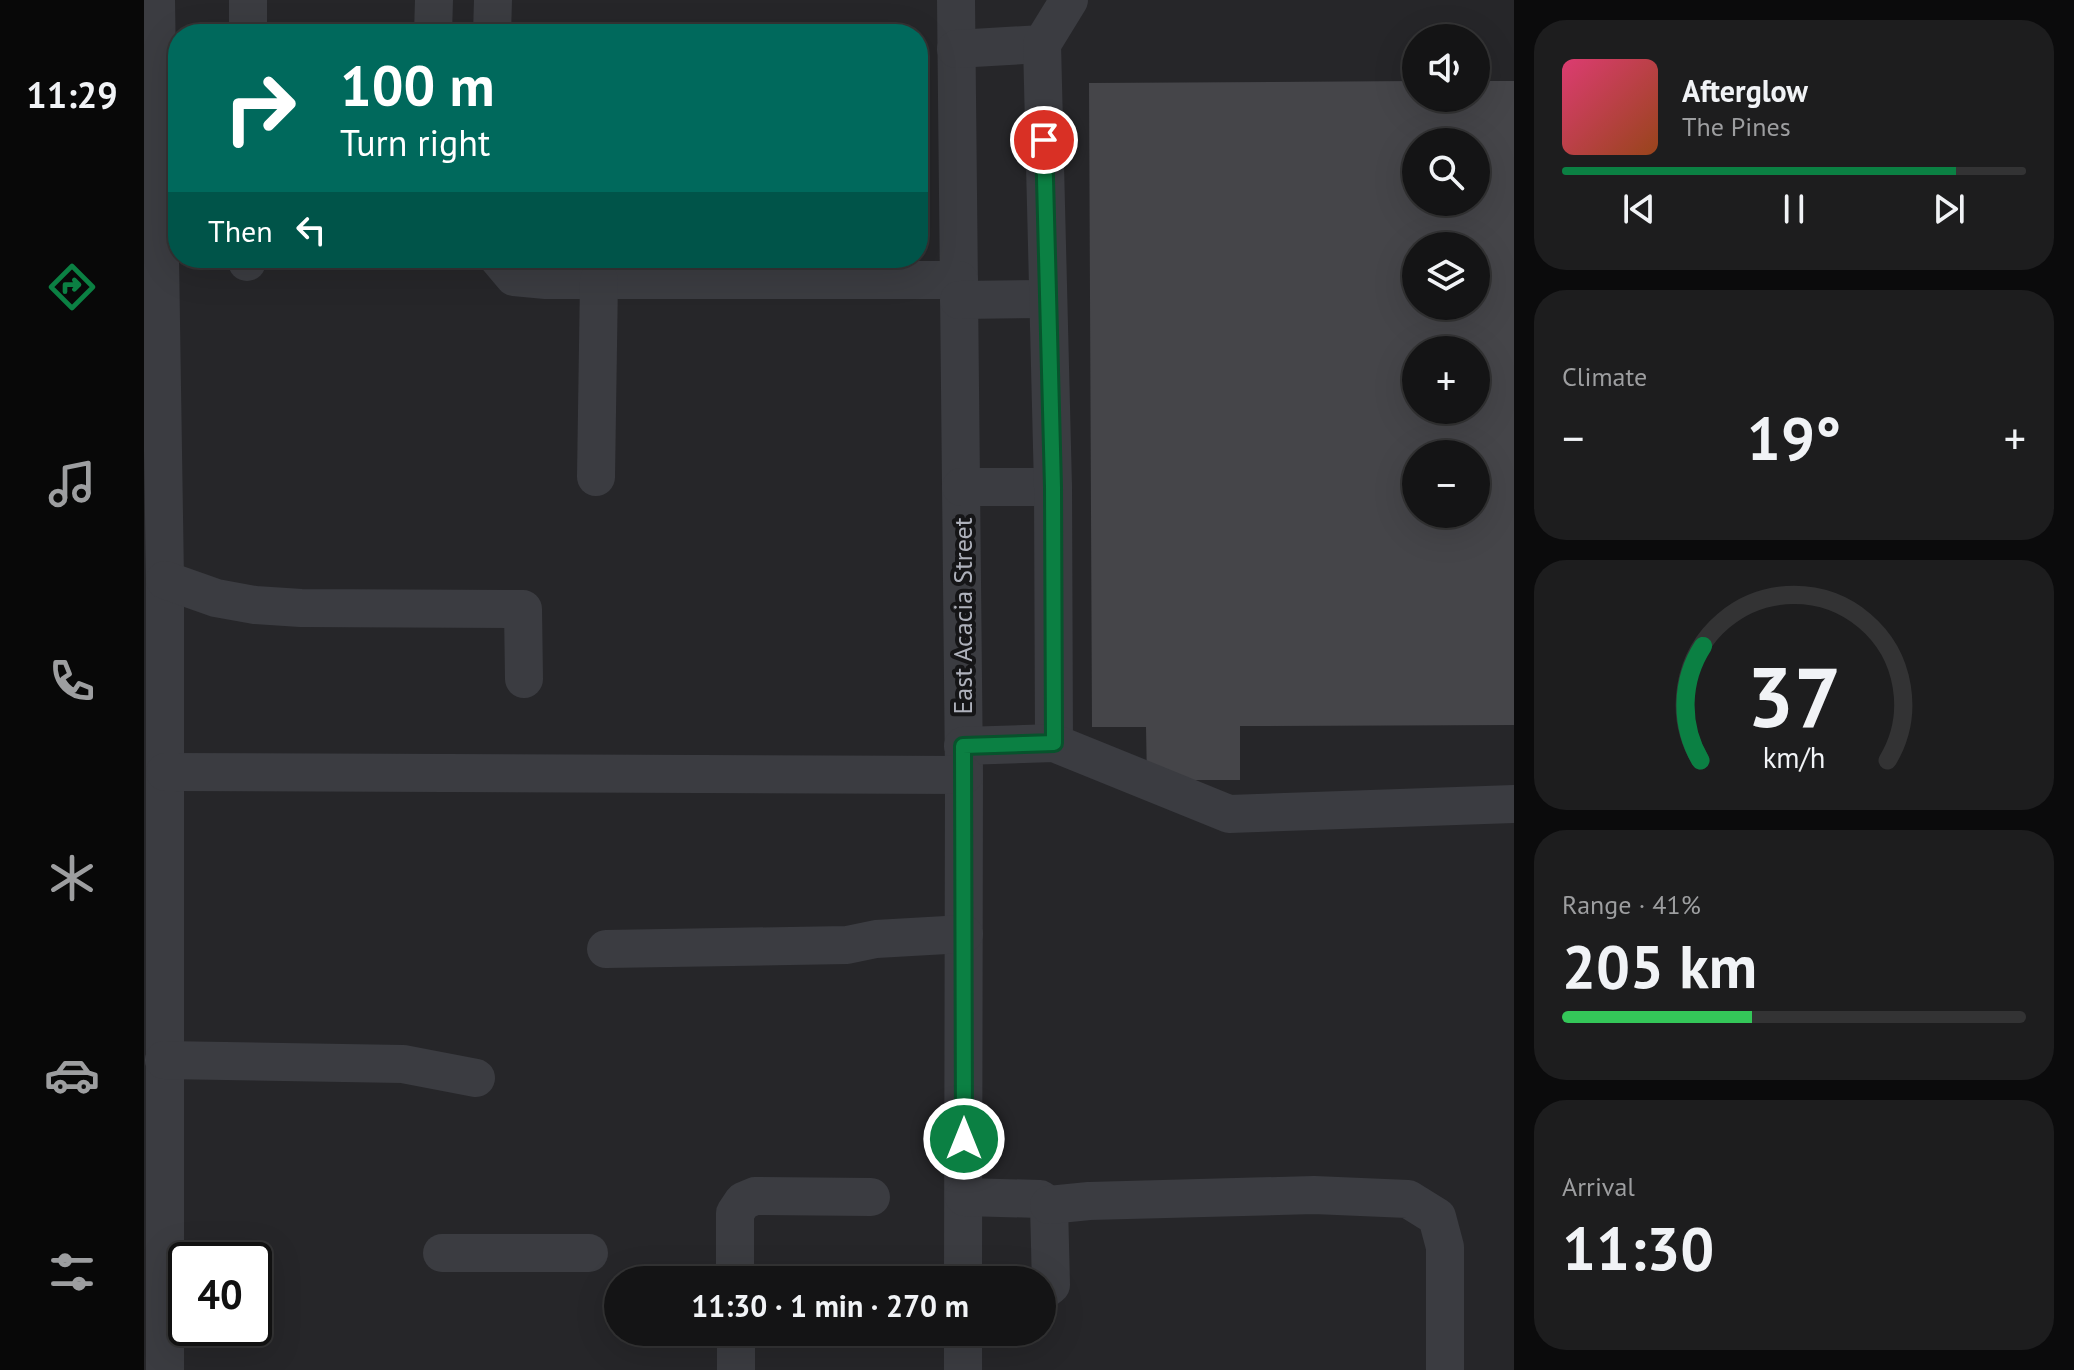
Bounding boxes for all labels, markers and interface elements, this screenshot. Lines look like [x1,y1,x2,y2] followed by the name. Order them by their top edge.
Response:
[1402,24,1490,528] map controls
[1402,24,1490,112] button: sound
[340,49,495,121] text: 100 m
[208,56,312,160] icon: right
[26,71,118,118] text: 11:29
[1682,71,1808,110] text: Afterglow
[1010,106,1078,174] pin
[1682,110,1791,143] text: The Pines
[1022,118,1066,162] icon: arrive
[340,119,490,166] text: Turn right
[1402,128,1490,216] button: search
[1617,187,1661,231] icon: previous
[1772,187,1816,231] icon: pause
[1927,187,1971,231] icon: next
[289,208,333,252] icon: left
[208,211,273,250] text: Then
[1402,232,1490,320] button: layers
[44,259,100,315] icon: directions
[1402,336,1490,424] button: +
[1562,360,1647,393] text: Climate
[1747,399,1841,477] text: 19°
[1562,409,1584,466] text: −
[2004,409,2026,466] text: +
[1402,440,1490,528] button: −
[44,456,100,512] icon: music
[946,517,979,715] street label: East Acacia Street
[1747,642,1841,750] text: 37
[44,653,100,709] icon: phone
[1763,739,1825,776] text: km/h
[44,850,100,906] icon: climate
[1562,888,1701,921] text: Range · 41%
[1562,927,1757,1005] text: 205 km
[44,1047,100,1103] icon: car
[922,1097,1006,1181] position arrow
[1562,1170,1635,1203] text: Arrival
[1562,1209,1714,1287] text: 11:30
[168,1242,272,1346] speed limit sign: 40
[44,1244,100,1300] icon: filters
[691,1286,969,1325] text: 11:30 · 1 min · 270 m

